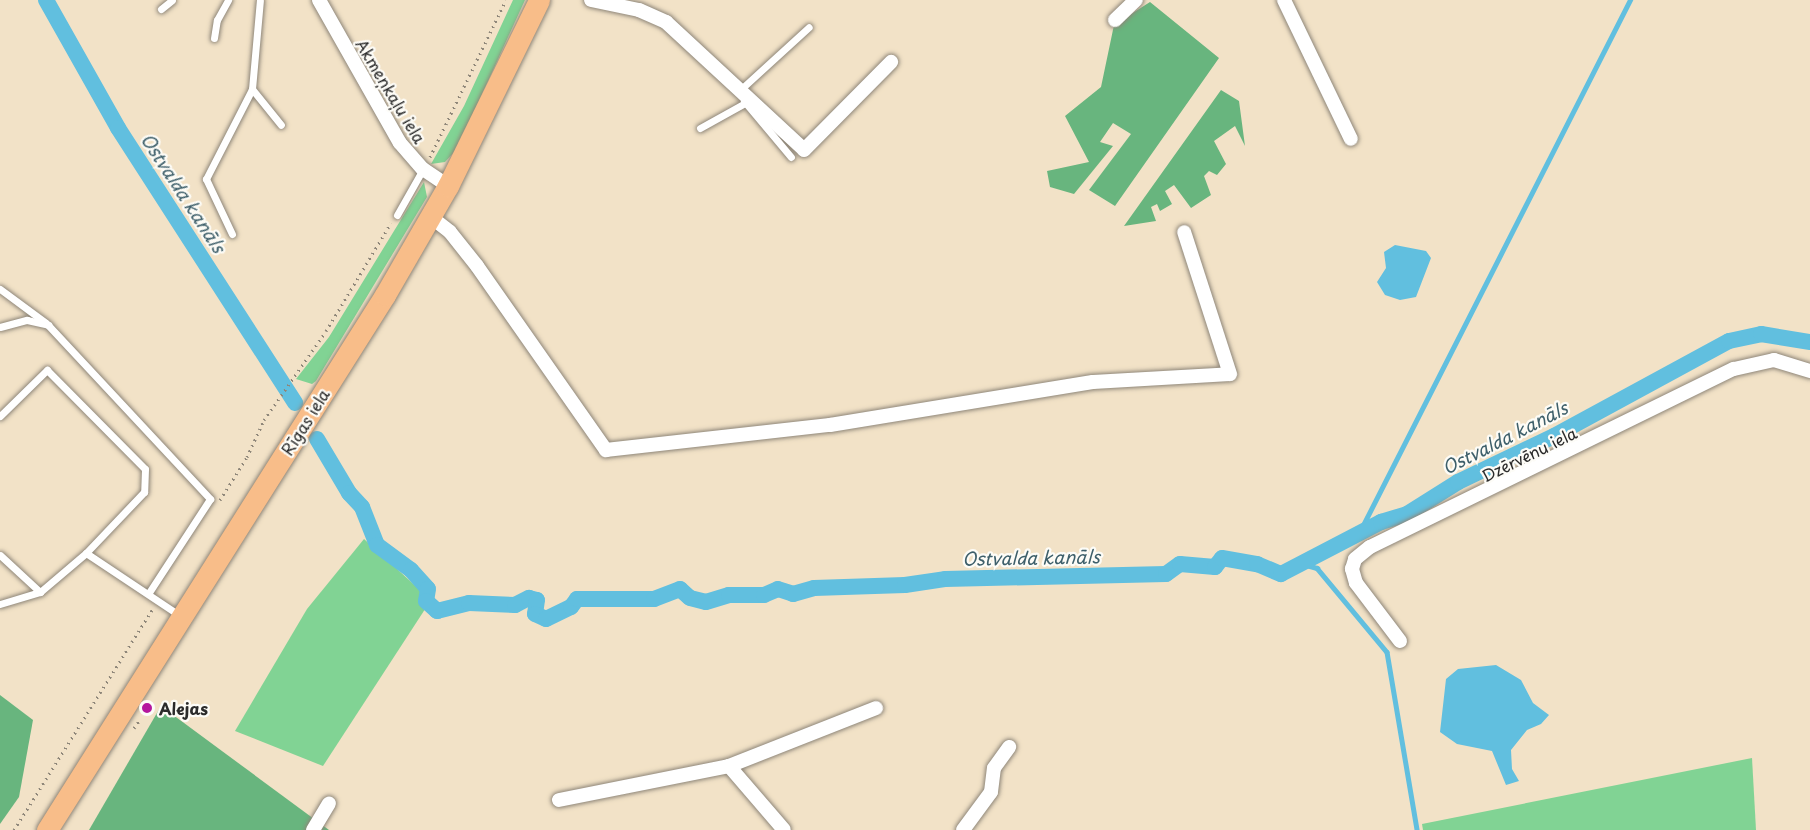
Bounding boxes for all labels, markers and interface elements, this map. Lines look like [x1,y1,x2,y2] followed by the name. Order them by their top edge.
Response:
[352,36,430,146] street label: Akmeņkaļu iela
[136,129,230,257] water label: Ostvalda kanāls
[277,385,333,459] street label: Rīgas iela
[1438,397,1572,479] water label: Ostvalda kanāls
[1478,423,1580,485] street label: Dzērvēnu iela
[961,546,1101,570] water label: Ostvalda kanāls
[159,698,208,718] place label: Alejas
[140,701,154,715] marker: Alejas

